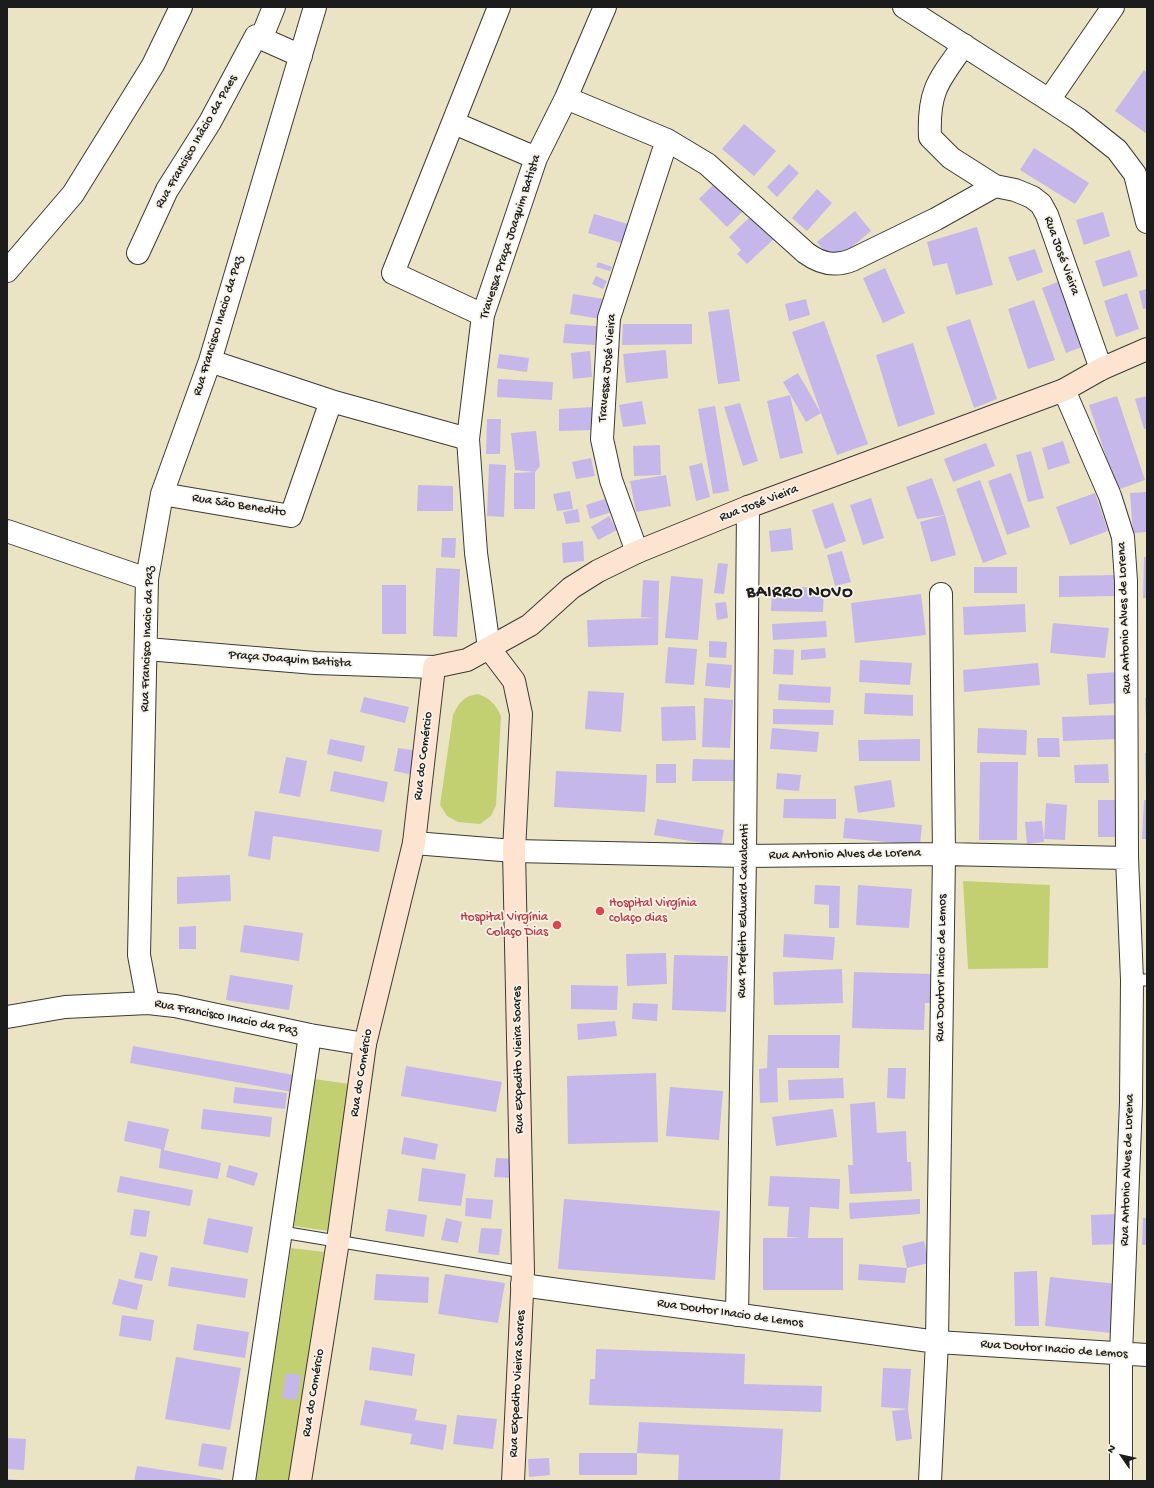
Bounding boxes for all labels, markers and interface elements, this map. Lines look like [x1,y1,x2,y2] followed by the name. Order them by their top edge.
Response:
[152,72,242,212] street label: Rua Francisco Inâcio da Paes
[477,153,545,321] street label: Travessa Praça Joaquim Batista
[1040,214,1082,298] street label: Rua José Vieira
[190,254,248,398] street label: Rua Francisco Inacio da Paz
[595,313,621,423] street label: Travessa José Vieira
[718,482,800,526] street label: Rua José Vieira
[191,491,287,521] street label: Rua São Benedito
[1115,542,1135,694] street label: Rua Antonio Alves de Lorena
[138,566,158,712] street label: Rua Francisco Inacio da Paz
[747,583,853,603] district label: BAIRRO NOVO
[228,648,352,672] street label: Praça Joaquim Batista
[411,711,437,801] street label: Rua do Comércio
[735,824,753,998] street label: Rua Prefeito Edward Cavalcanti
[769,846,921,864] street label: Rua Antonio Alves de Lorena
[933,894,951,1042] street label: Rua Doutor Inacio de Lemos
[609,896,697,927] place label: Hospital Virgínia colaço dias
[594,905,606,917] marker: Hospital Virgínia colaço dias
[460,910,548,941] place label: Hospital Virgínia Colaço Dias
[551,919,563,931] marker: Hospital Virgínia Colaço Dias
[510,986,528,1134] street label: Rua Expedito Vieira Soares
[153,996,299,1040] street label: Rua Francisco Inacio da Paz
[347,1028,377,1118] street label: Rua do Comércio
[1118,1094,1138,1246] street label: Rua Antonio Alves de Lorena
[656,1296,804,1332] street label: Rua Doutor Inacio de Lemos
[506,1310,530,1458] street label: Rua Expedito Vieira Soares
[980,1337,1128,1363] street label: Rua Doutor Inacio de Lemos
[299,1348,329,1438] street label: Rua do Comércio
[1102,1436,1142,1476] north arrow
[1105,1443,1119,1456] text: N

